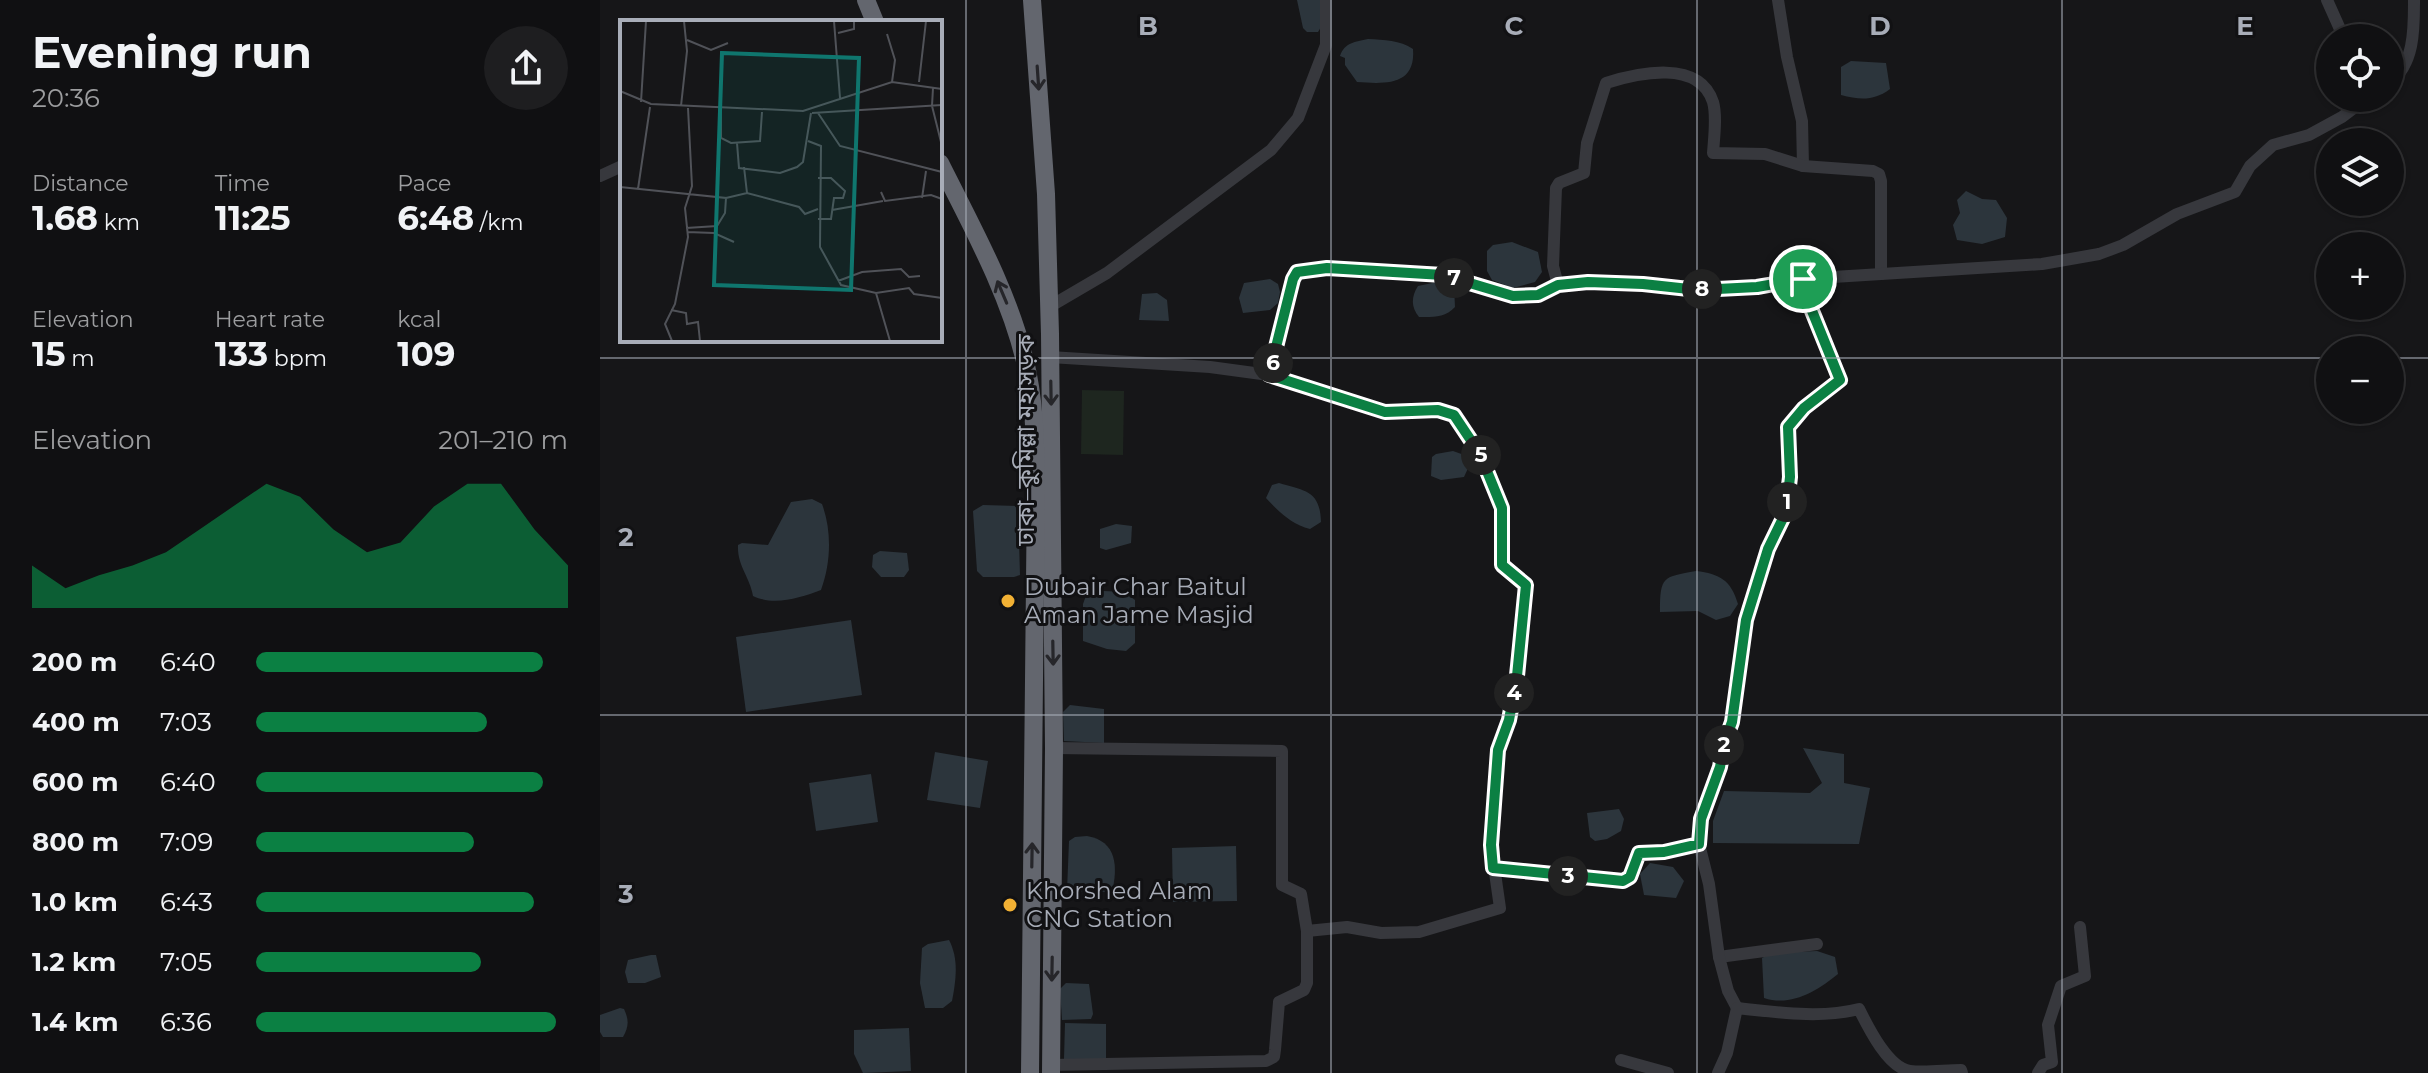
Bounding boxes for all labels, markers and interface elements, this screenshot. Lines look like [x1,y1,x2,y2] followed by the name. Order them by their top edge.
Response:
[1138,10,1158,42] text: B
[1505,10,1524,42] text: C
[1869,10,1891,42] text: D
[2236,10,2254,42] text: E
[620,20,942,342] inset map
[2316,24,2404,424] map controls
[2316,24,2404,112] button: locate
[32,25,312,79] text: Evening run
[484,26,568,110] button: share
[1031,64,1046,91] one-way arrow
[32,82,100,114] text: 20:36
[2316,128,2404,216] button: layers
[32,170,129,197] text: Distance
[215,170,270,197] text: Time
[397,170,451,197] text: Pace
[32,197,98,239] text: 1.68
[215,197,291,239] text: 11:25
[397,197,474,239] text: 6:48
[98,209,140,236] text: km
[474,209,524,236] text: /km
[2316,232,2404,320] button: +
[1769,245,1837,313] pin
[1781,257,1825,301] icon: arrive
[1434,258,1474,298] pin: 7
[1447,264,1461,291] text: 7
[1682,269,1722,309] pin: 8
[1695,275,1709,302] text: 8
[994,280,1009,304] one-way arrow
[32,306,134,333] text: Elevation
[215,306,325,333] text: Heart rate
[397,306,441,333] text: kcal
[32,333,66,375] text: 15
[215,333,268,375] text: 133
[397,333,455,375] text: 109
[1011,334,1040,547] street label: ঢাকা–কুমিল্লা মহাসড়ক
[2316,336,2404,424] button: −
[1253,343,1293,383] pin: 6
[66,345,95,372] text: m
[268,345,327,372] text: bpm
[1266,349,1280,376] text: 6
[1043,379,1058,406] one-way arrow
[32,424,152,456] text: Elevation
[438,424,568,456] text: 201–210 m
[1461,435,1501,475] pin: 5
[1474,441,1488,468] text: 5
[1767,482,1807,522] pin: 1
[1783,488,1791,515] text: 1
[618,521,634,553] text: 2
[1024,572,1254,629] place label: Dubair Char Baitul Aman Jame Masjid
[999,592,1017,610] marker: Dubair Char Baitul Aman Jame Masjid
[1045,639,1061,666] one-way arrow
[32,646,117,678] text: 200 m
[160,646,216,678] text: 6:40
[1494,673,1534,713] pin: 4
[1506,679,1522,706] text: 4
[32,706,120,738] text: 400 m
[160,706,212,738] text: 7:03
[1704,725,1744,765] pin: 2
[1718,731,1730,758] text: 2
[32,766,119,798] text: 600 m
[160,766,216,798] text: 6:40
[32,826,119,858] text: 800 m
[160,826,213,858] text: 7:09
[1024,842,1040,869] one-way arrow
[1548,856,1588,896] pin: 3
[1561,862,1575,889] text: 3
[1026,876,1212,933] place label: Khorshed Alam CNG Station
[617,878,634,910] text: 3
[32,886,118,918] text: 1.0 km
[160,886,213,918] text: 6:43
[1001,896,1019,914] marker: Khorshed Alam CNG Station
[32,946,116,978] text: 1.2 km
[160,946,212,978] text: 7:05
[1044,955,1060,982] one-way arrow
[32,1006,118,1038] text: 1.4 km
[160,1006,212,1038] text: 6:36

